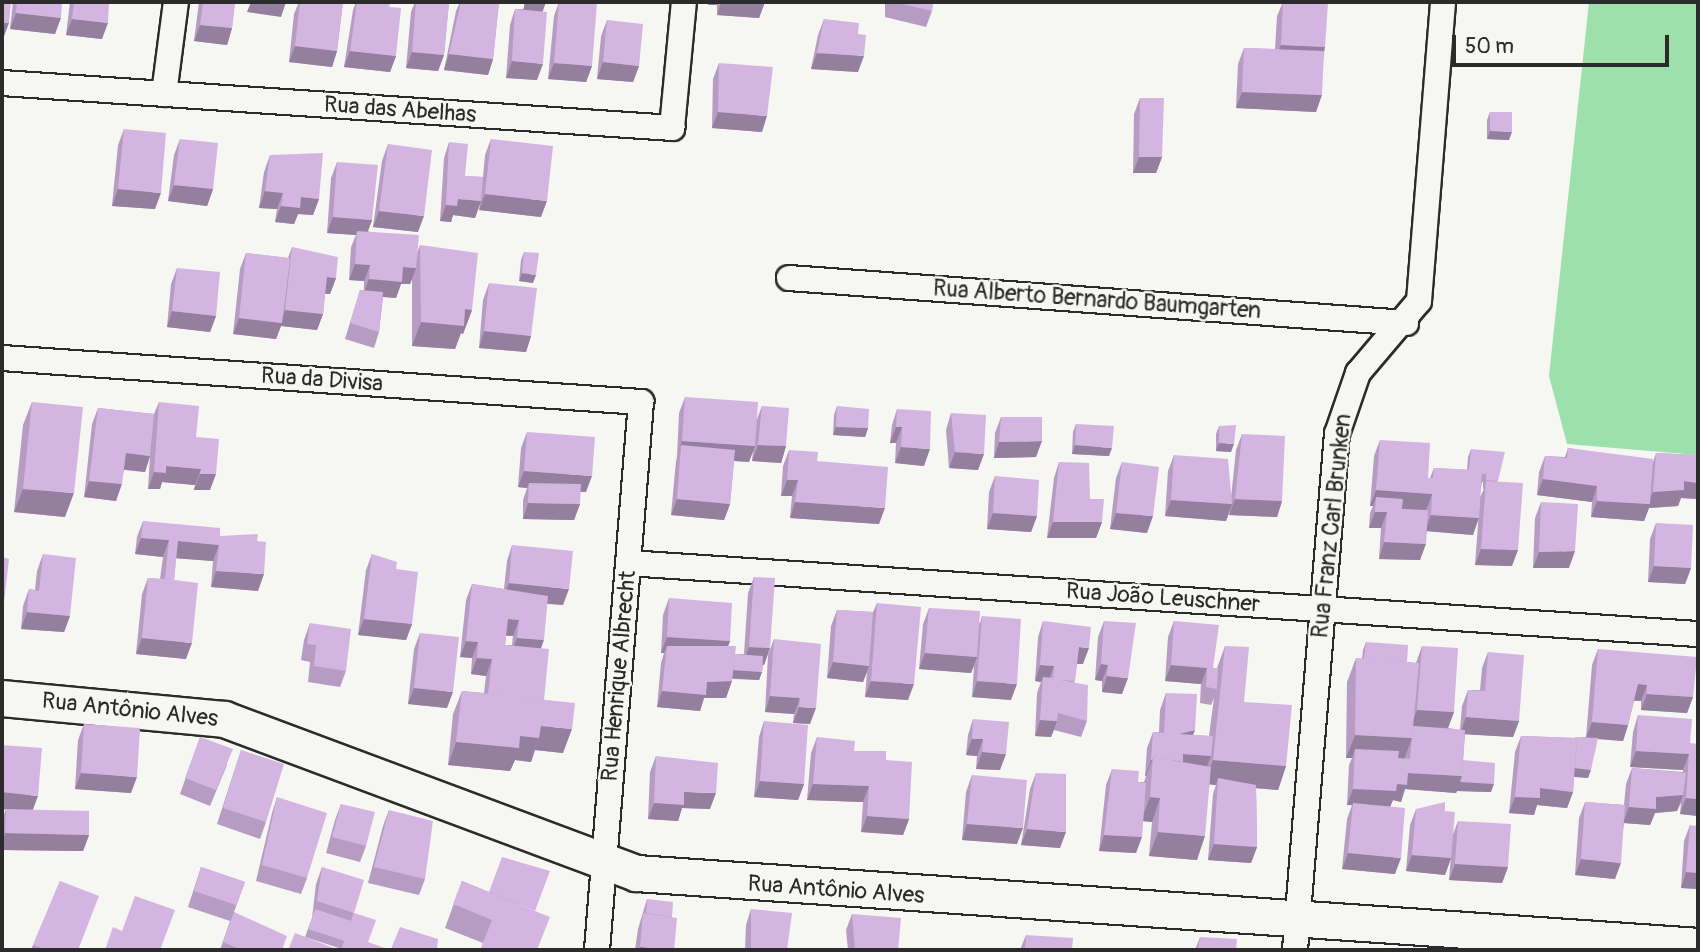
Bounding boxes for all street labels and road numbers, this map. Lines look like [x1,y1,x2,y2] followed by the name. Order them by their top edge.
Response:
[323,91,477,129] street label: Rua das Abelhas
[932,275,1262,325] street label: Rua Alberto Bernardo Baumgarten
[260,362,384,398] street label: Rua da Divisa
[1306,412,1358,640] street label: Rua Franz Carl Brunken
[596,569,642,783] street label: Rua Henrique Albrecht
[1065,577,1261,619] street label: Rua João Leuschner
[41,687,219,733] street label: Rua Antônio Alves
[747,870,925,910] street label: Rua Antônio Alves

